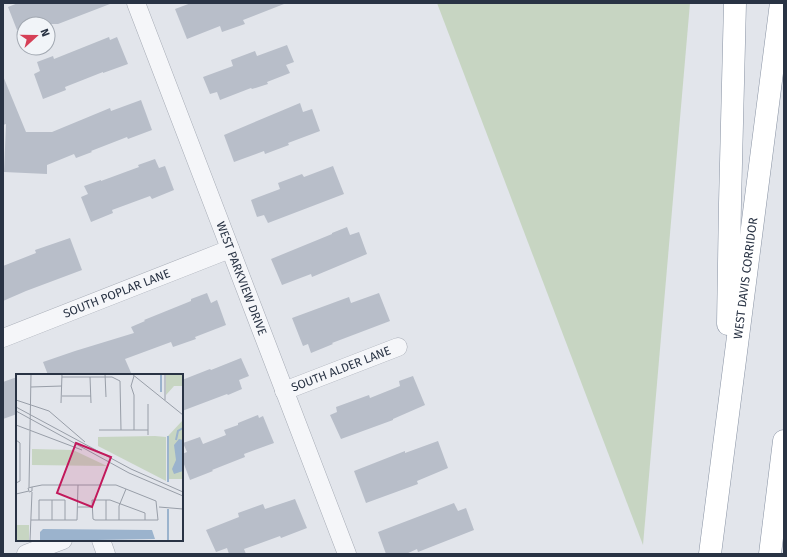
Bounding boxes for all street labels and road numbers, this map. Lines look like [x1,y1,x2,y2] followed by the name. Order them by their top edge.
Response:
[731,217,760,340] street label: WEST DAVIS CORRIDOR
[213,220,270,337] street label: WEST PARKVIEW DRIVE
[61,266,172,321] street label: SOUTH POPLAR LANE
[289,344,393,395] street label: SOUTH ALDER LANE

